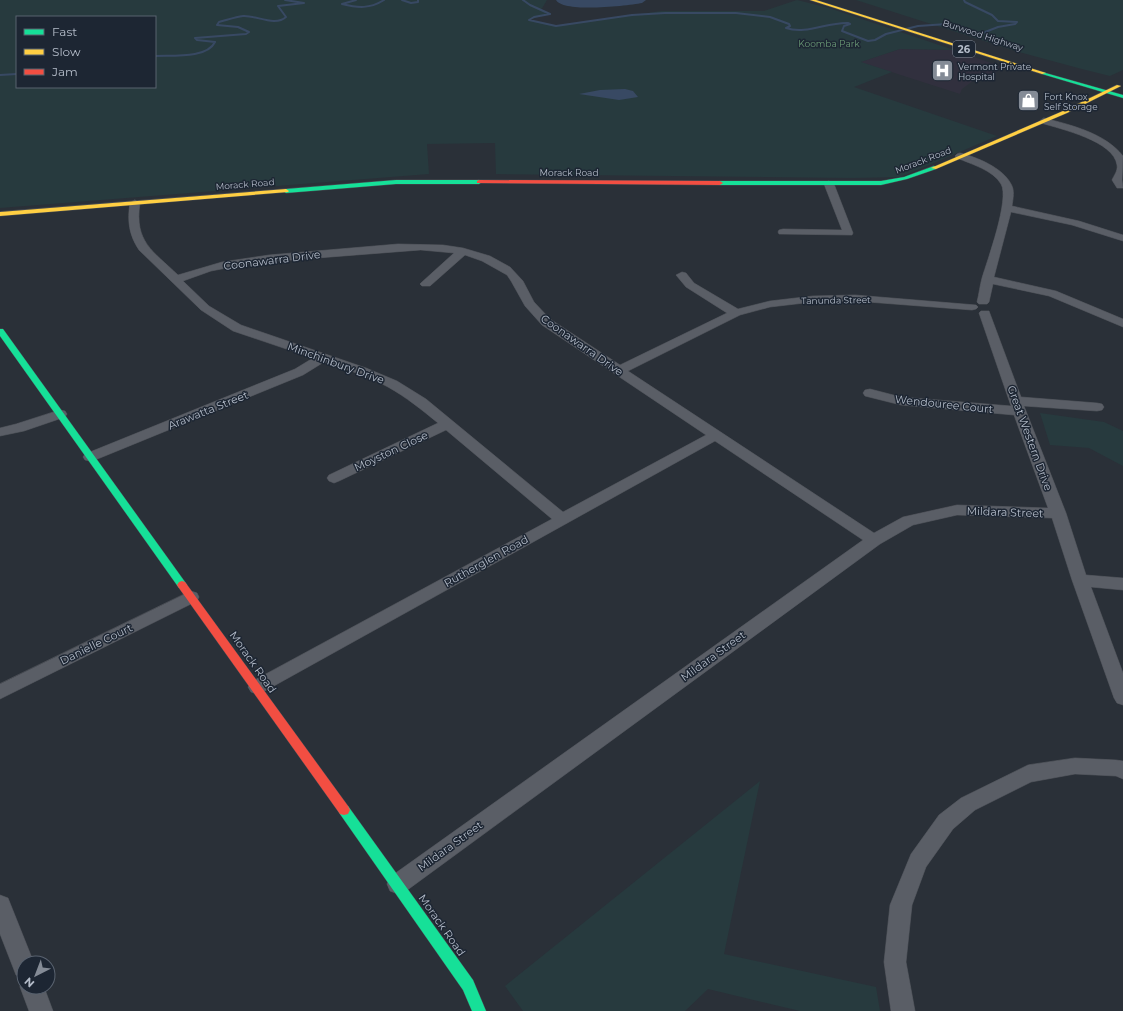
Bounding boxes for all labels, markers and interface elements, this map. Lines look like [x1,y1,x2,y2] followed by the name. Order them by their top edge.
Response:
[16,16,156,88] legend
[941,17,1025,53] street label: Burwood Highway
[52,24,77,39] text: Fast
[798,38,860,49] park label: Koomba Park
[953,41,975,57] road number: 26
[52,44,81,59] text: Slow
[929,58,955,84] hospital icon: Vermont Private Hospital
[958,61,1032,82] place label: Vermont Private Hospital
[51,64,78,79] text: Jam
[1015,88,1041,114] shop icon: Fort Knox Self Storage
[1044,91,1098,112] place label: Fort Knox Self Storage
[893,144,953,176] street label: Morack Road
[539,167,599,178] street label: Morack Road
[215,176,275,192] street label: Morack Road
[223,247,322,273] street label: Coonawarra Drive
[801,294,871,306] street label: Tanunda Street
[538,311,626,379] street label: Coonawarra Drive
[286,339,387,387] street label: Minchinbury Drive
[1004,383,1056,493] street label: Great Western Drive
[166,387,251,432] street label: Arawatta Street
[894,392,994,416] street label: Wendouree Court
[352,428,430,474] street label: Moyston Close
[966,504,1044,520] street label: Mildara Street
[441,532,531,590] street label: Rutherglen Road
[57,620,135,668] street label: Danielle Court
[678,627,749,684] street label: Mildara Street
[227,628,279,696] street label: Morack Road
[415,817,486,874] street label: Mildara Street
[416,891,468,959] street label: Morack Road
[16,955,56,995] north arrow
[21,974,37,991] text: N

